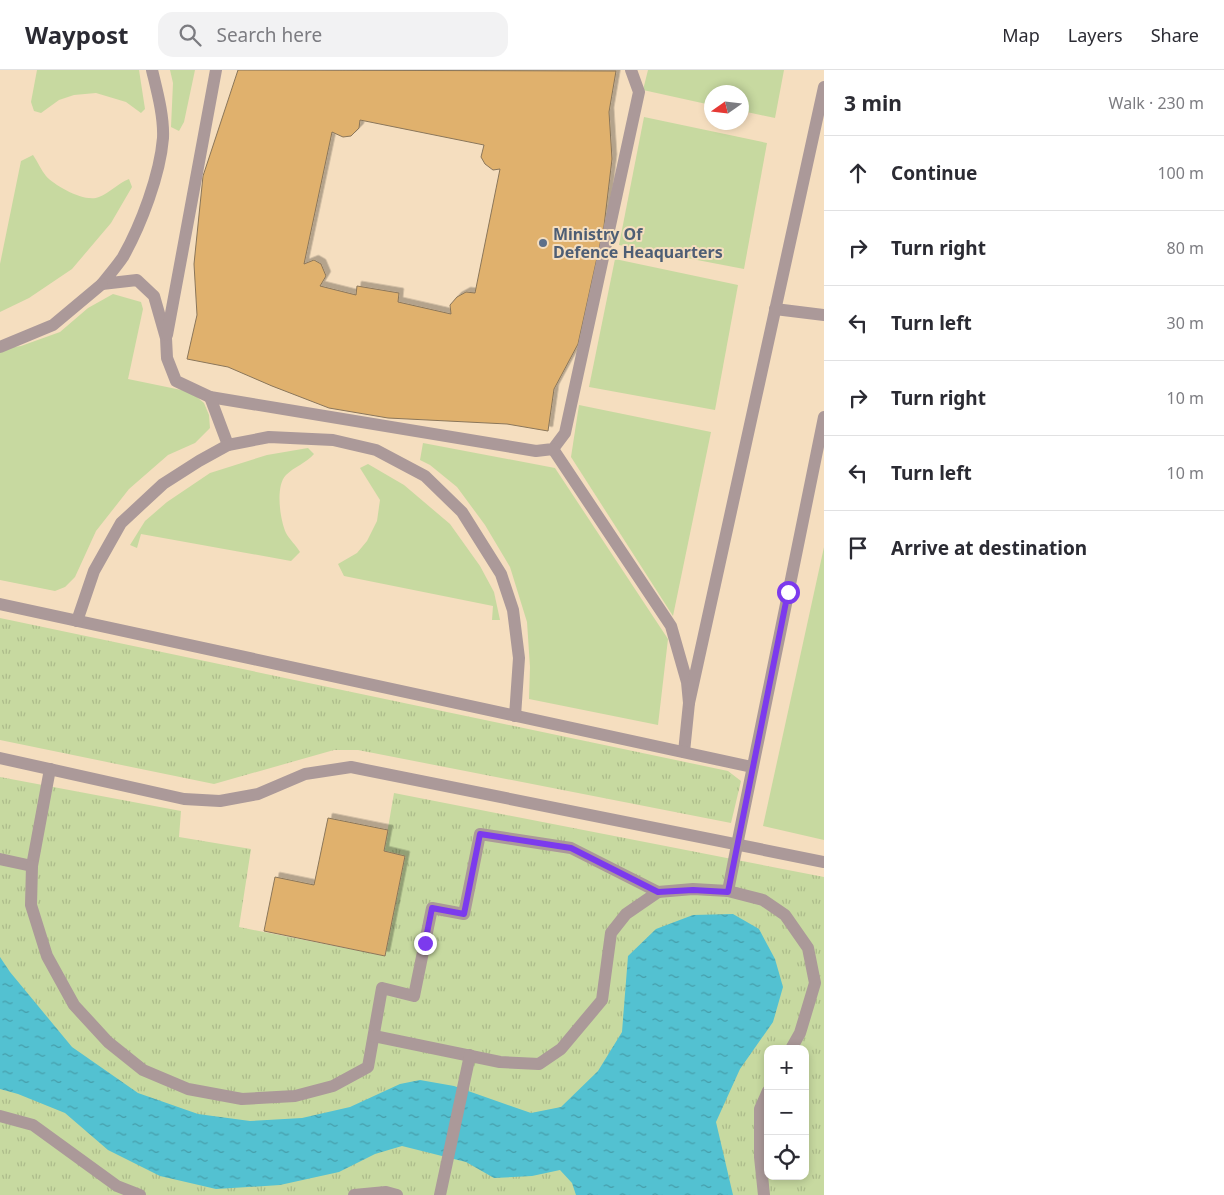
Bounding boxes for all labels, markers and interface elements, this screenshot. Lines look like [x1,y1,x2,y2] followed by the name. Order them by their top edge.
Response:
[158,12,508,57] search box
[25,18,128,51] text: Waypost
[176,21,204,49] icon: search
[216,22,322,48] text: Search here
[1002,23,1040,47] text: Map
[1068,23,1123,47] text: Layers
[1151,23,1199,47] text: Share
[704,85,749,130] north arrow
[844,89,902,117] text: 3 min
[1109,92,1204,114] text: Walk · 230 m
[844,159,872,187] icon: ahead
[891,160,977,186] text: Continue
[1157,162,1204,184] text: 100 m
[553,223,723,263] place label: Ministry Of Defence Heaquarters
[844,234,872,262] icon: right
[891,235,986,261] text: Turn right
[537,237,549,249] marker: Ministry Of Defence Heaquarters
[1167,237,1204,259] text: 80 m
[844,309,872,337] icon: left
[891,310,972,336] text: Turn left
[1167,312,1204,334] text: 30 m
[844,384,872,412] icon: right
[891,385,986,411] text: Turn right
[1167,387,1204,409] text: 10 m
[844,459,872,487] icon: left
[891,460,972,486] text: Turn left
[1167,462,1204,484] text: 10 m
[844,534,872,562] icon: arrive
[891,535,1087,561] text: Arrive at destination
[777,581,800,604] route start
[414,932,437,955] route end
[764,1045,809,1180] map controls
[764,1045,809,1090] button: +
[764,1090,809,1135] button: −
[764,1135,809,1180] button: locate

